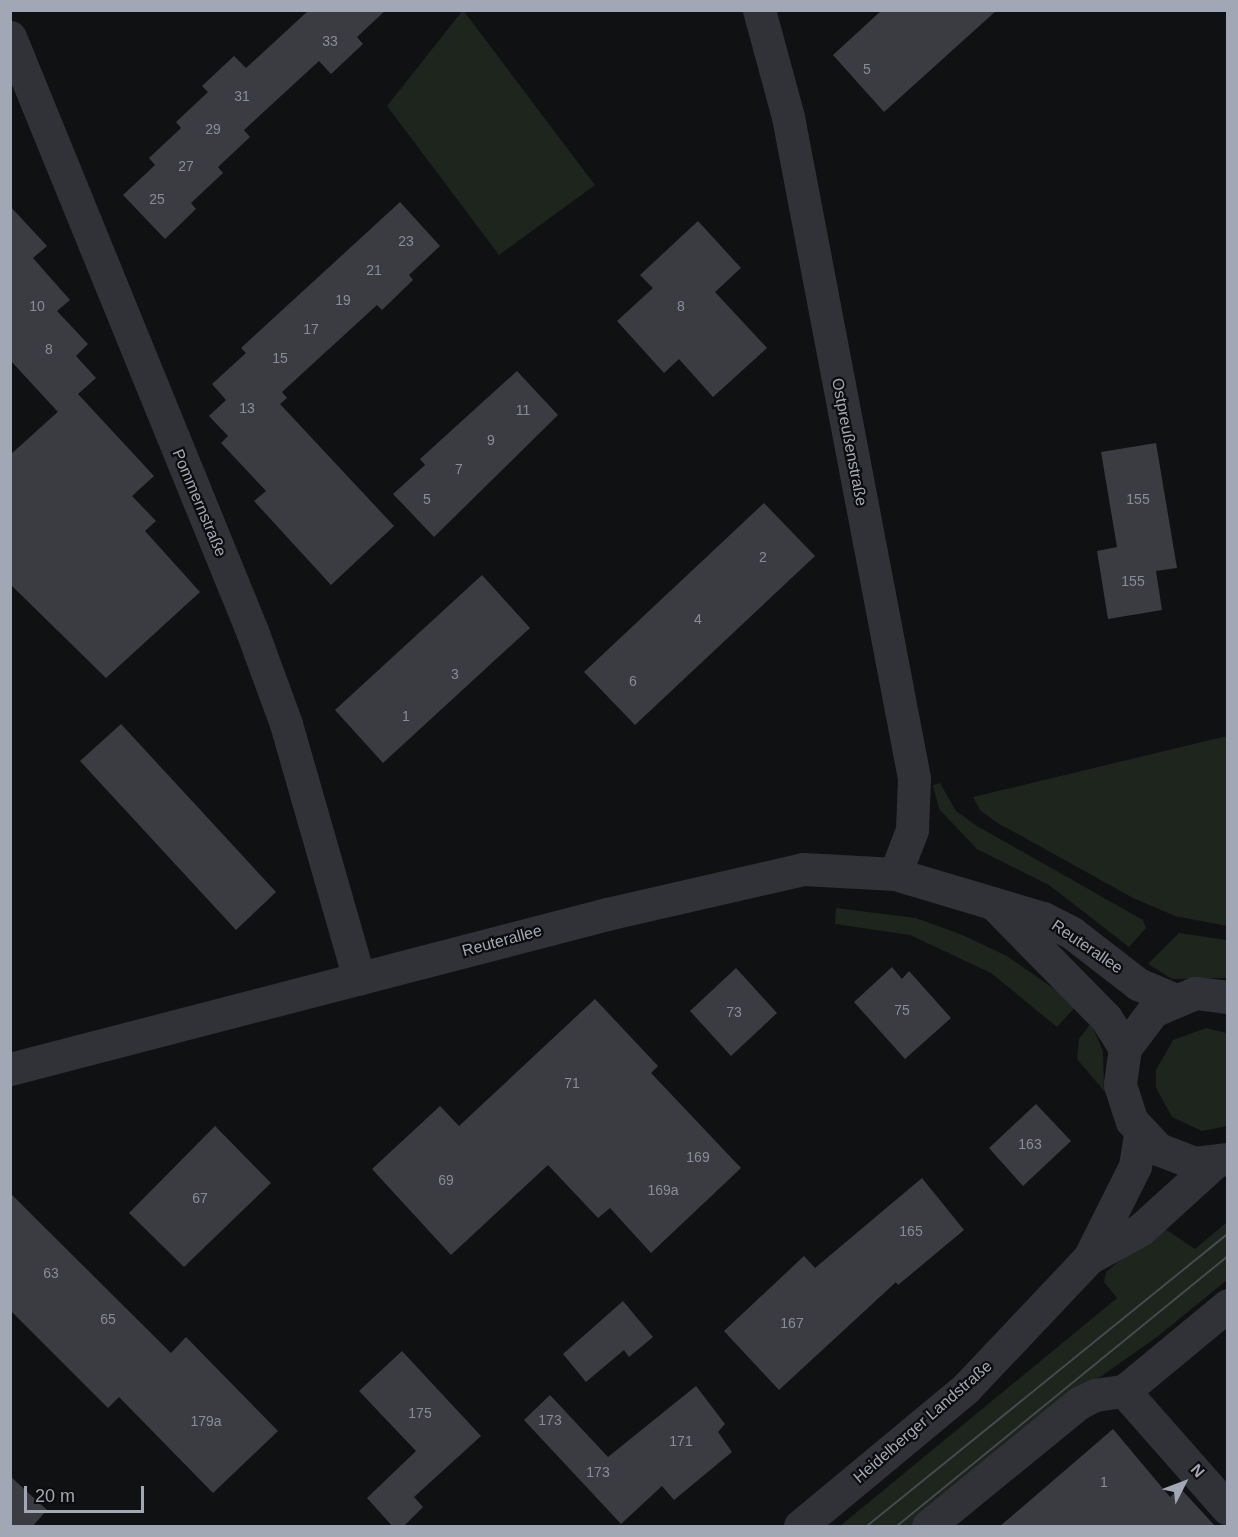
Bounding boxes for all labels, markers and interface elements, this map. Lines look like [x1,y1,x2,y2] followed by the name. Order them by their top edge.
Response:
[322,33,338,49] house number: 33
[863,61,871,77] house number: 5
[234,88,250,104] house number: 31
[205,121,221,137] house number: 29
[178,158,194,174] house number: 27
[149,191,165,207] house number: 25
[398,233,414,249] house number: 23
[366,262,382,278] house number: 21
[335,292,351,308] house number: 19
[29,298,45,314] house number: 10
[677,298,685,314] house number: 8
[303,321,319,337] house number: 17
[45,341,53,357] house number: 8
[272,350,288,366] house number: 15
[827,376,871,508] street label: Ostpreußenstraße
[239,400,255,416] house number: 13
[516,402,530,418] house number: 11
[487,432,495,448] house number: 9
[168,446,230,560] street label: Pommernstraße
[455,461,463,477] house number: 7
[423,491,431,507] house number: 5
[1126,491,1150,507] house number: 155
[759,549,767,565] house number: 2
[1121,573,1145,589] house number: 155
[694,611,702,627] house number: 4
[451,666,459,682] house number: 3
[629,673,637,689] house number: 6
[402,708,410,724] house number: 1
[1048,916,1126,978] street label: Reuterallee
[460,921,544,961] street label: Reuterallee
[894,1002,910,1018] house number: 75
[726,1004,742,1020] house number: 73
[564,1075,580,1091] house number: 71
[1018,1136,1042,1152] house number: 163
[686,1149,710,1165] house number: 169
[438,1172,454,1188] house number: 69
[647,1182,679,1198] house number: 169a
[192,1190,208,1206] house number: 67
[899,1223,923,1239] house number: 165
[43,1265,59,1281] house number: 63
[100,1311,116,1327] house number: 65
[780,1315,804,1331] house number: 167
[850,1357,996,1487] street label: Heidelberger Landstraße
[408,1405,432,1421] house number: 175
[538,1412,562,1428] house number: 173
[190,1413,222,1429] house number: 179a
[669,1433,693,1449] house number: 171
[1154,1453,1214,1513] north arrow
[1188,1461,1208,1481] text: N
[586,1464,610,1480] house number: 173
[27,1474,147,1512] scale bar
[1100,1474,1108,1490] house number: 1
[35,1486,75,1506] text: 20 m

